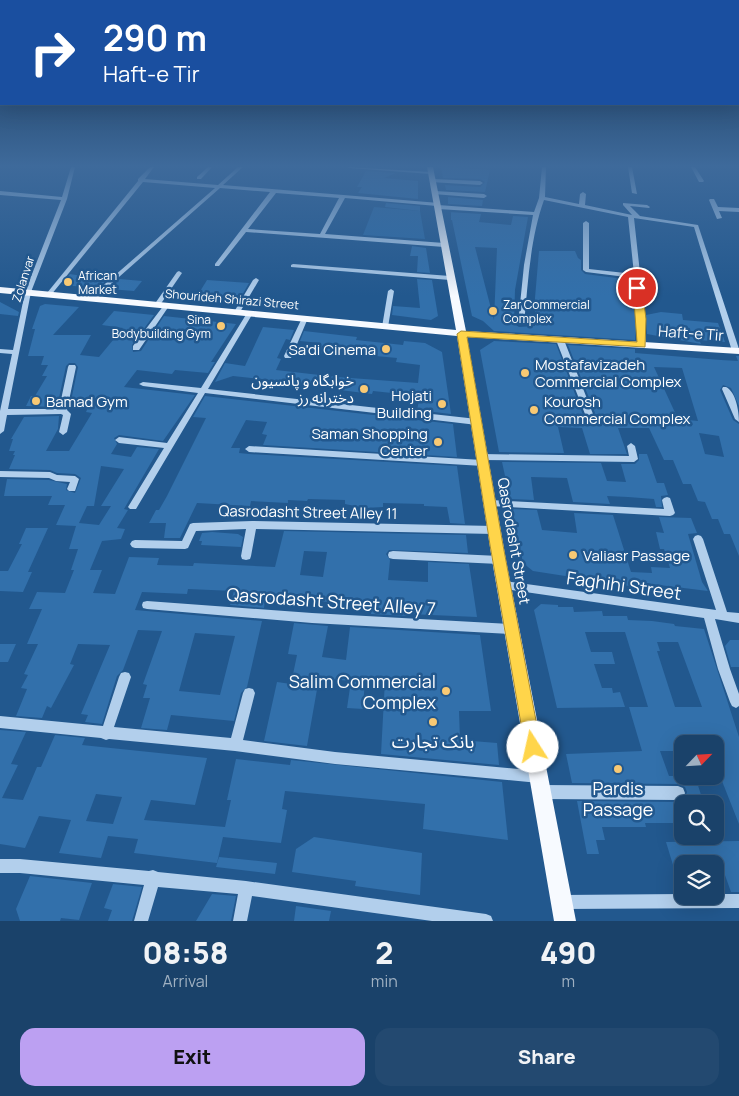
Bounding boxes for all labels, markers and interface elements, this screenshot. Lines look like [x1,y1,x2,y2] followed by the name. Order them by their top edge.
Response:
[103,14,207,62] text: 290 m
[20,20,85,85] icon: right
[103,59,200,89] text: Haft-e Tir
[8,253,39,304] street label: Zolanvar
[78,267,117,298] place label: African Market
[616,267,658,309] pin
[623,274,651,302] icon: arrive
[62,276,74,288] marker: African Market
[164,285,300,313] street label: Shourideh Shirazi Street
[503,296,590,327] place label: Zar Commercial Complex
[487,305,499,317] marker: Zar Commercial Complex
[112,311,211,342] place label: Sina Bodybuilding Gym
[215,320,227,332] marker: Sina Bodybuilding Gym
[657,320,725,346] street label: Haft-e Tir
[288,339,376,360] place label: Sa'di Cinema
[380,343,392,355] marker: Sa'di Cinema
[535,354,682,392] place label: Mostafavizadeh Commercial Complex
[519,367,531,379] marker: Mostafavizadeh Commercial Complex
[251,370,354,408] place label: خوابگاه و پانسیون دخترانه رز
[358,383,370,395] marker: خوابگاه و پانسیون دخترانه رز
[377,385,432,423] place label: Hojati Building
[46,391,128,412] place label: Bamad Gym
[544,391,691,429] place label: Kourosh Commercial Complex
[30,395,42,407] marker: Bamad Gym
[436,398,448,410] marker: Hojati Building
[528,404,540,416] marker: Kourosh Commercial Complex
[311,423,429,461] place label: Saman Shopping Center
[432,436,444,448] marker: Saman Shopping Center
[493,476,535,606] street label: Qasrodasht Street
[218,500,398,524] street label: Qasrodasht Street Alley 11
[583,545,690,566] place label: Valiasr Passage
[567,549,579,561] marker: Valiasr Passage
[565,565,683,605] street label: Faghihi Street
[226,582,436,620] street label: Qasrodasht Street Alley 7
[289,669,437,714] place label: Salim Commercial Complex
[440,685,452,697] marker: Salim Commercial Complex
[427,716,439,728] marker: بانک تجارت
[506,720,558,772] position arrow
[392,729,474,753] place label: بانک تجارت
[674,735,724,785] north arrow
[674,735,724,905] map controls
[612,763,624,775] marker: Pardis Passage
[583,776,653,821] place label: Pardis Passage
[674,795,724,845] button: search
[674,855,724,905] button: layers
[142,932,228,973] text: 08:58
[375,932,393,973] text: 2
[540,932,597,973] text: 490
[163,970,208,992] text: Arrival
[371,970,398,992] text: min
[562,970,575,992] text: m
[20,1028,365,1086] button: Exit
[375,1028,719,1086] button: Share

